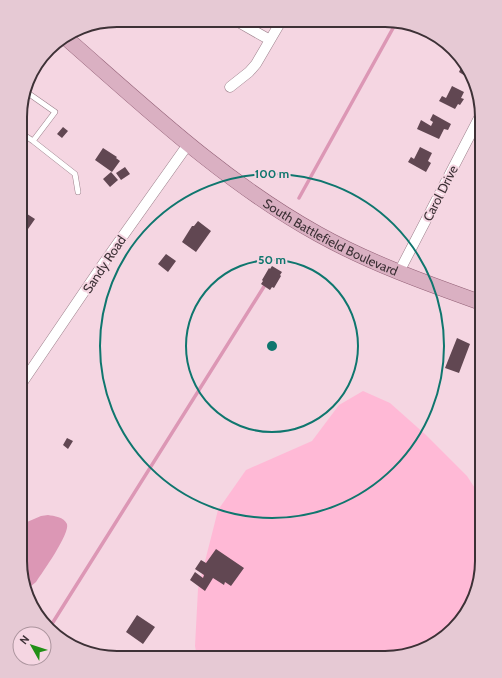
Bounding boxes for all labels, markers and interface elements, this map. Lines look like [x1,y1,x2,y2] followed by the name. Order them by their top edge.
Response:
[419,162,461,224] street label: Carol Drive
[255,166,289,181] text: 100 m
[260,195,400,279] street label: South Battlefield Boulevard
[79,232,129,296] street label: Sandy Road
[258,252,286,267] text: 50 m
[265,339,279,353] centre of rings
[12,626,52,666] north arrow
[16,632,32,647] text: N

